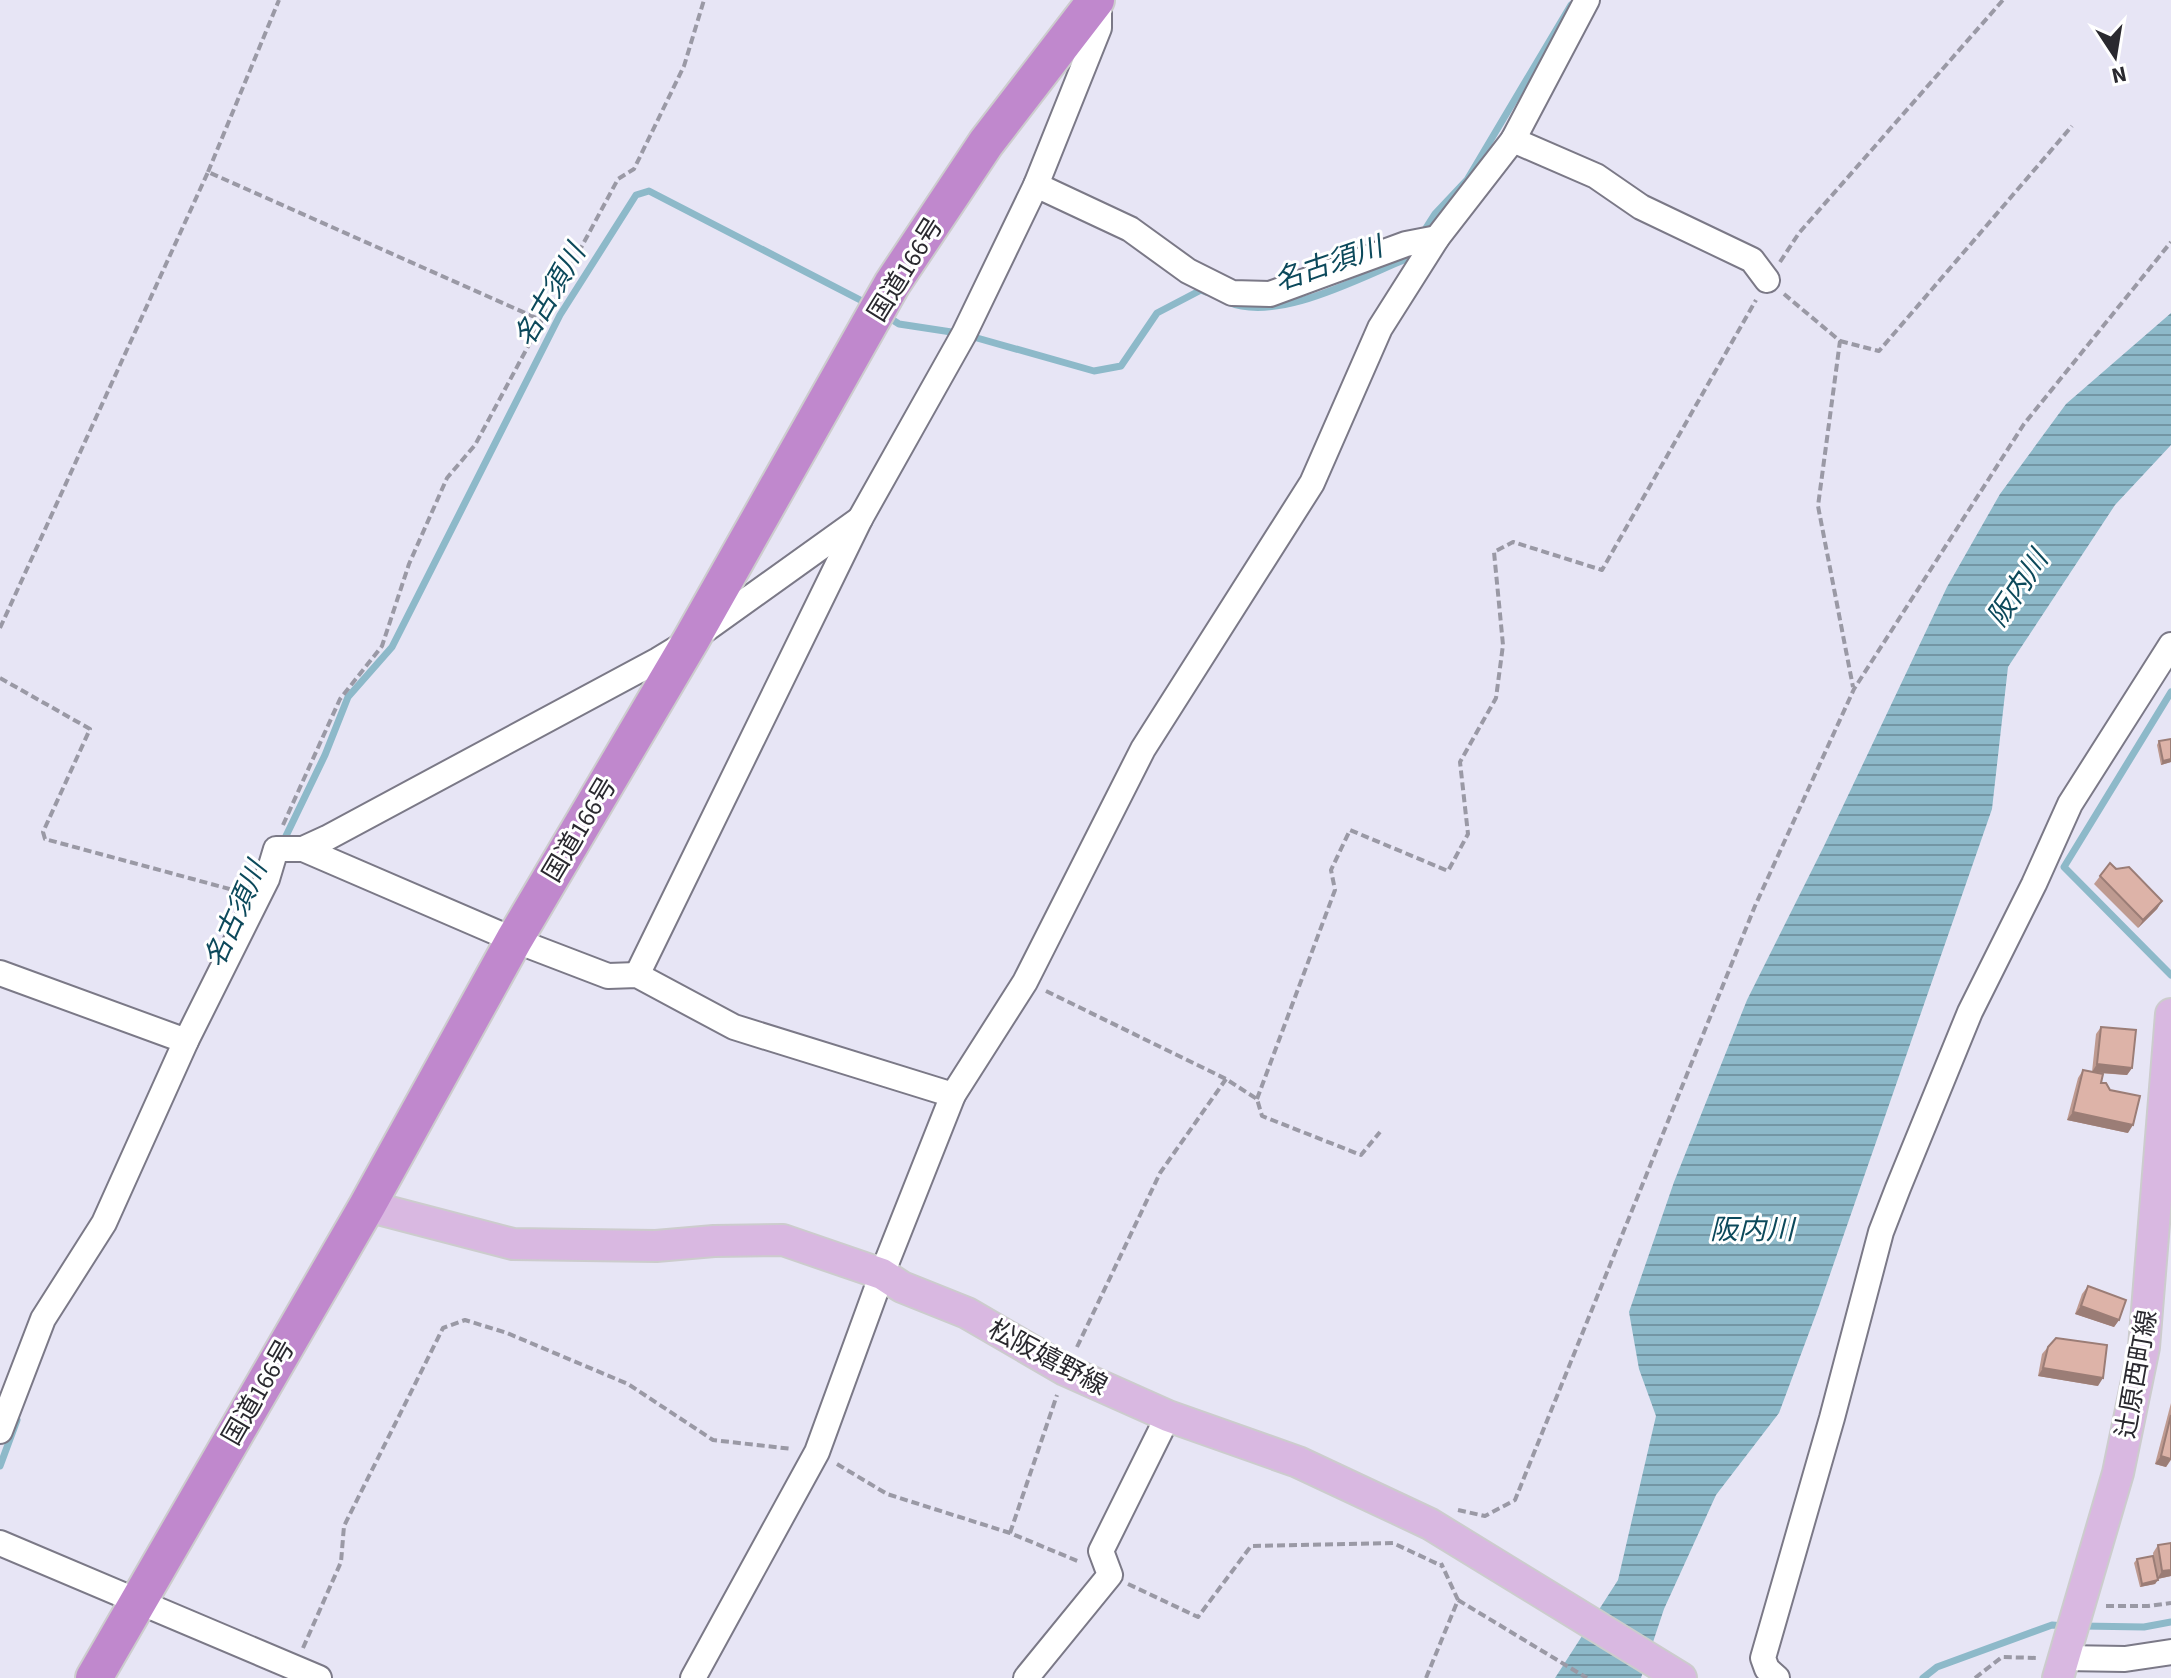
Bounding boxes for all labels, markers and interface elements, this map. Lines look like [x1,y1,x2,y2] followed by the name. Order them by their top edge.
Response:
[2075,16,2155,96] north arrow
[2108,57,2129,92] text: N
[859,210,952,329] street label: 国道166号
[1269,226,1391,301] water label: 名古須川
[505,234,597,354] water label: 名古須川
[1978,540,2060,635] water label: 阪内川
[533,770,625,889] street label: 国道166号
[195,852,278,974] water label: 名古須川
[1710,1210,1797,1250] water label: 阪内川
[2107,1307,2166,1441] street label: 辻原西町線
[982,1311,1114,1404] street label: 松阪嬉野線
[213,1332,304,1452] street label: 国道166号

